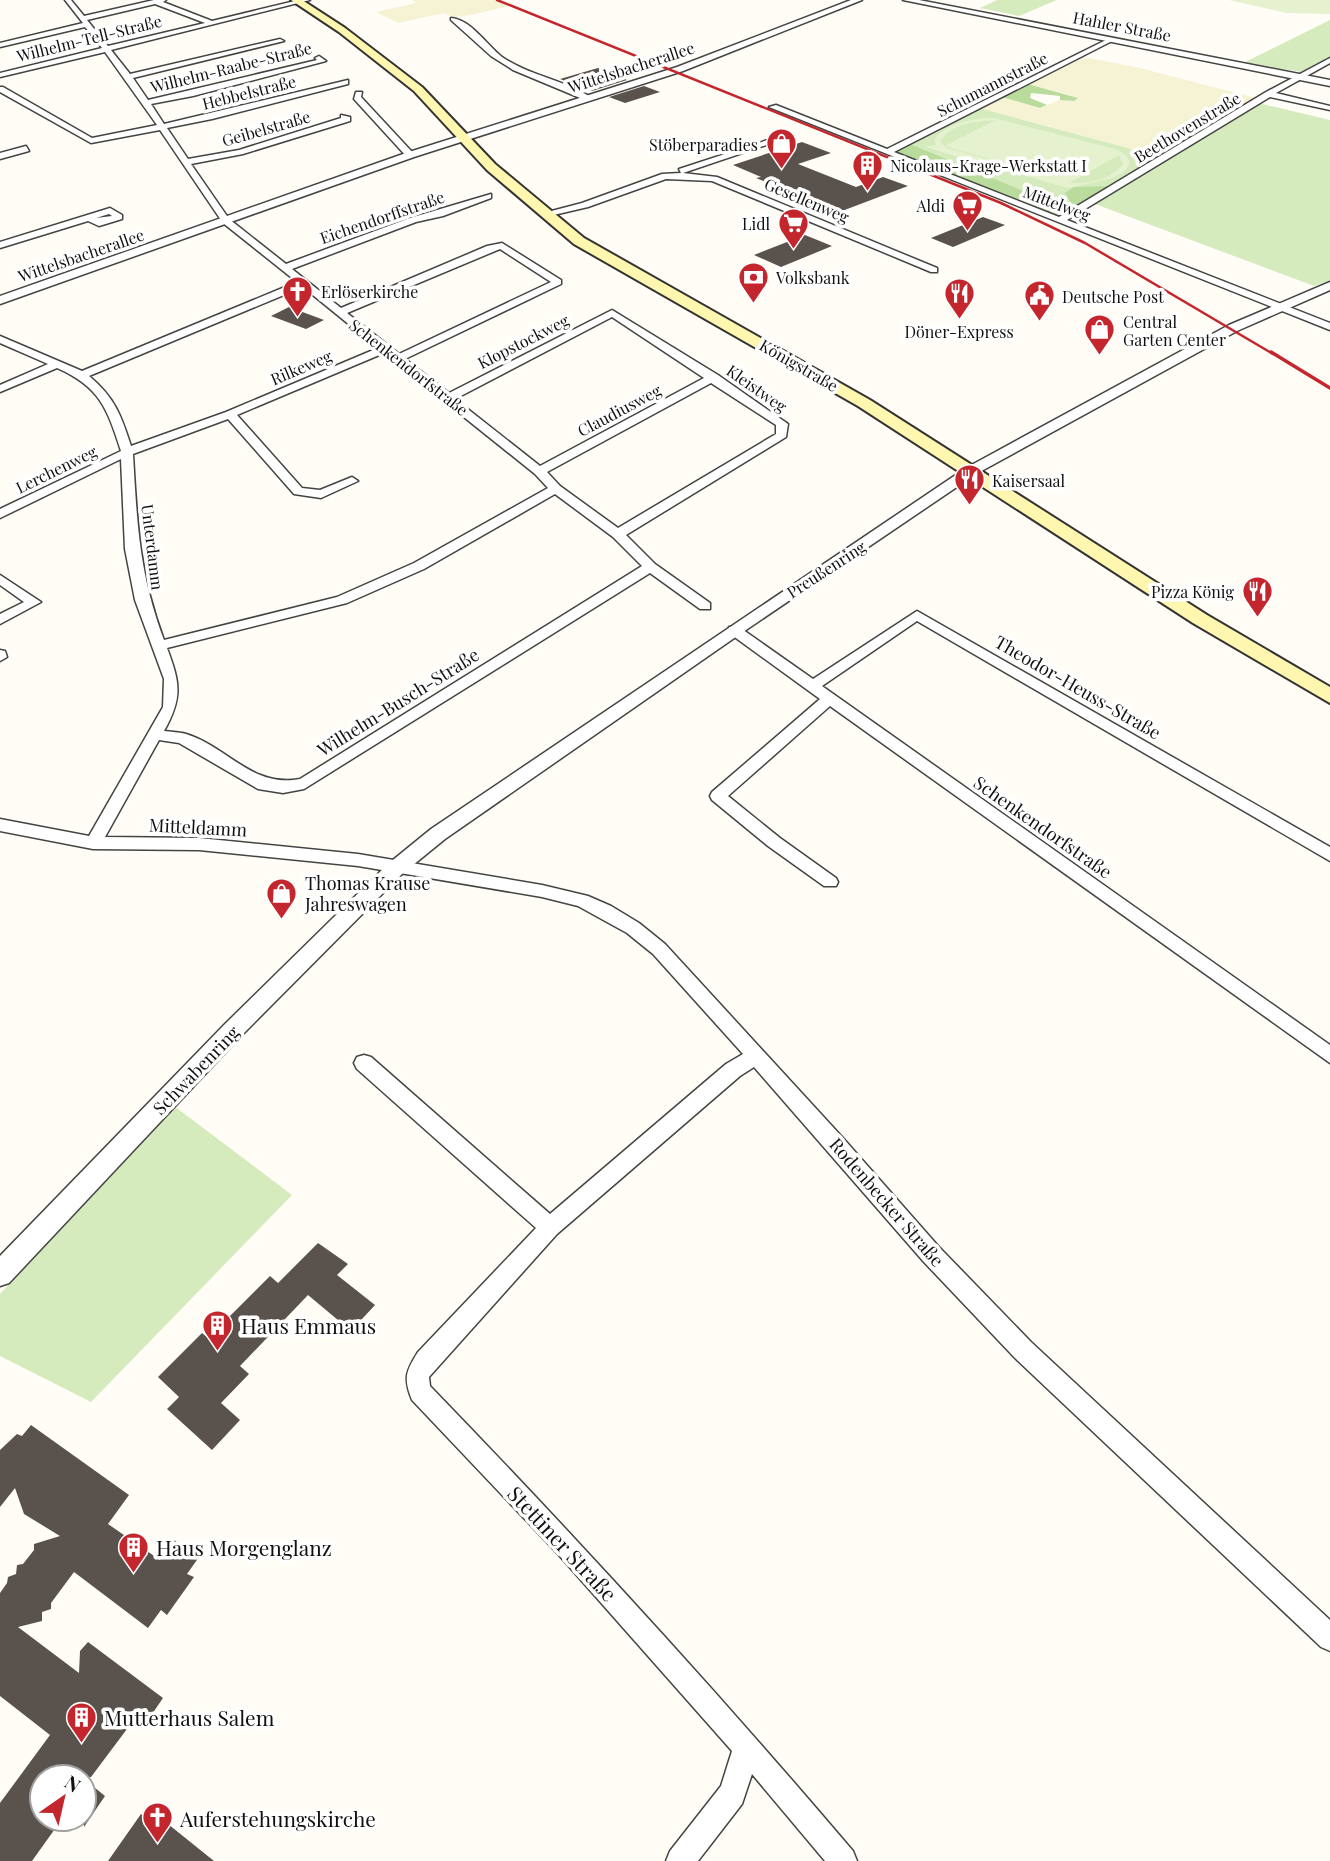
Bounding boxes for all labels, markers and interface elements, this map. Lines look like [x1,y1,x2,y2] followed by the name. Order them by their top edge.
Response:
[1071,6,1173,46] street label: Hahler Straße
[13,10,164,66] street label: Wilhelm-Tell-Straße
[147,37,314,97] street label: Wilhelm-Raabe-Straße
[564,37,697,98] street label: Wittelsbacherallee
[933,47,1051,121] street label: Schumannstraße
[200,70,298,114] street label: Hebbelstraße
[1130,87,1244,167] street label: Beethovenstraße
[219,105,313,151] street label: Geibelstraße
[764,127,798,171] shop icon: Stöberparadies
[649,134,758,155] place label: Stöberparadies
[850,148,884,192] building icon: Nicolaus-Krage-Werkstatt I
[890,155,1087,176] place label: Nicolaus-Krage-Werkstatt I
[762,173,853,227] street label: Gesellenweg
[1020,181,1094,226] street label: Mittelweg
[317,186,447,248] street label: Eichendorffstraße
[951,188,985,232] supermarket icon: Aldi
[916,195,945,216] place label: Aldi
[776,206,810,250] supermarket icon: Lidl
[742,213,770,234] place label: Lidl
[14,224,147,287] street label: Wittelsbacherallee
[736,260,770,304] bank icon: Volksbank
[775,267,850,288] place label: Volksbank
[281,274,315,318] church icon: Erlöserkirche
[942,277,976,321] restaurant icon: Döner-Express
[1022,279,1056,323] public building icon: Deutsche Post
[321,281,418,302] place label: Erlöserkirche
[1062,286,1164,307] place label: Deutsche Post
[474,309,573,373] street label: Klopstockweg
[1123,311,1226,350] place label: Central Garten Center
[1083,313,1117,357] shop icon: Central Garten Center
[345,314,473,420] street label: Schenkendorfstraße
[904,321,1014,342] place label: Döner-Express
[756,334,842,396] street label: Königstraße
[267,344,335,389] street label: Rilkeweg
[723,360,792,417] street label: Kleistweg
[573,379,665,441] street label: Claudiusweg
[12,440,101,498] street label: Lerchenweg
[952,463,986,507] restaurant icon: Kaisersaal
[992,470,1066,491] place label: Kaisersaal
[137,503,169,591] street label: Unterdamm
[782,535,870,602] street label: Preußenring
[1240,574,1274,618] restaurant icon: Pizza König
[1151,581,1235,602] place label: Pizza König
[991,630,1165,744] street label: Theodor-Heuss-Straße
[312,642,483,762] street label: Wilhelm-Busch-Straße
[969,770,1117,884] street label: Schenkendorfstraße
[148,812,248,842] street label: Mitteldamm
[304,871,430,916] place label: Thomas Krause Jahreswagen
[265,876,299,920] shop icon: Thomas Krause Jahreswagen
[147,1020,245,1120] street label: Schwabenring
[824,1133,950,1271] street label: Rodenbecker Straße
[201,1308,235,1352] building icon: Haus Emmaus
[241,1311,376,1339] place label: Haus Emmaus
[502,1479,624,1607] street label: Stettiner Straße
[116,1530,150,1574] building icon: Haus Morgenglanz
[156,1533,332,1561] place label: Haus Morgenglanz
[64,1700,98,1744] building icon: Mutterhaus Salem
[104,1703,275,1731] place label: Mutterhaus Salem
[28,1763,98,1833] north arrow
[60,1768,86,1798] text: N
[140,1801,174,1845] church icon: Auferstehungskirche
[179,1804,376,1832] place label: Auferstehungskirche

